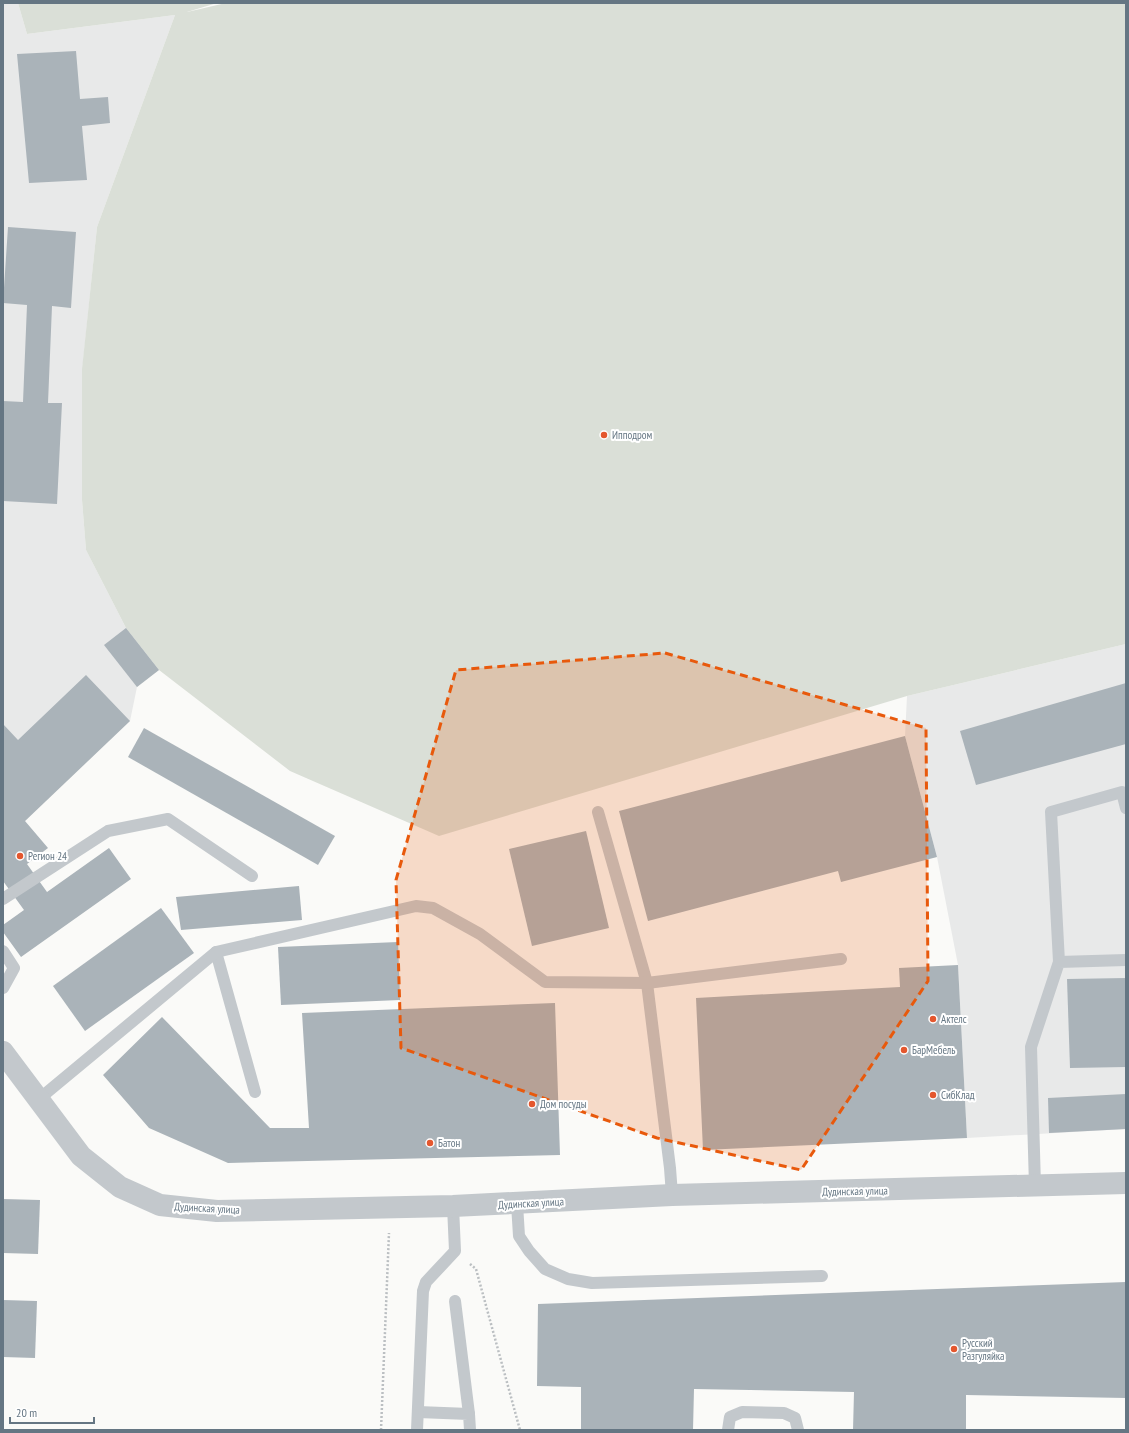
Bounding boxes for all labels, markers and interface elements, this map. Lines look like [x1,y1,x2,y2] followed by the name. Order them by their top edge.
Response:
[612,428,653,442] place label: Ипподром
[599,430,609,440] marker: Ипподром
[28,849,67,863] place label: Регион 24
[15,851,25,861] marker: Регион 24
[941,1012,967,1026] place label: Актелс
[928,1014,938,1024] marker: Актелс
[912,1043,955,1057] place label: БарМебель
[899,1045,909,1055] marker: БарМебель
[941,1088,975,1102] place label: СибКлад
[928,1090,938,1100] marker: СибКлад
[540,1097,587,1111] place label: Дом посуды
[527,1099,537,1109] marker: Дом посуды
[438,1136,460,1150] place label: Батон
[425,1138,435,1148] marker: Батон
[822,1183,888,1199] street label: Дудинская улица
[498,1194,564,1212] street label: Дудинская улица
[174,1199,240,1217] street label: Дудинская улица
[962,1336,1004,1363] place label: Русский Разгуляйка
[949,1344,959,1354] marker: Русский Разгуляйка
[10,1399,94,1425] scale bar
[16,1405,37,1420] text: 20 m

